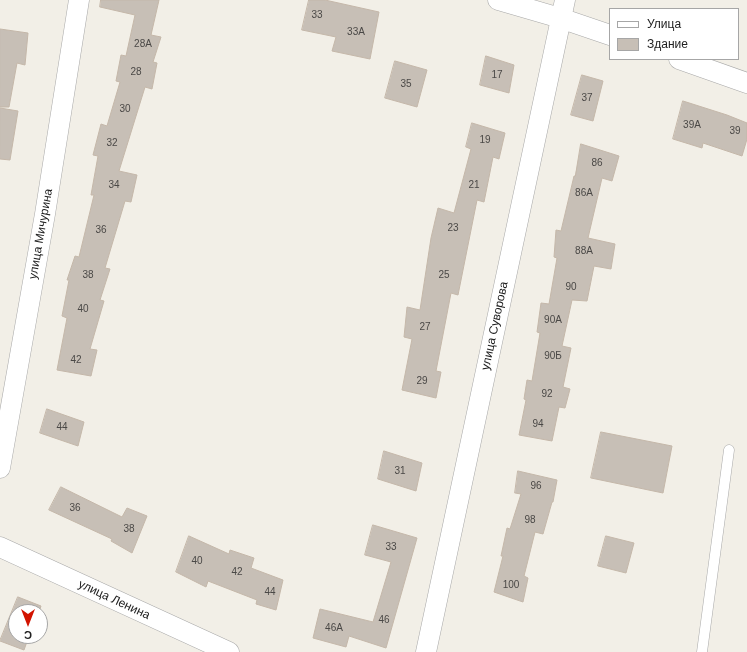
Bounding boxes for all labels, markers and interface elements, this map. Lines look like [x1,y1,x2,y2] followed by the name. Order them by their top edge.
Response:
[609,8,739,60] legend
[311,9,323,21] house number: 33
[647,17,681,31] text: Улица
[347,26,365,38] house number: 33А
[647,37,688,51] text: Здание
[134,38,152,50] house number: 28А
[130,66,142,78] house number: 28
[491,69,503,81] house number: 17
[400,78,412,90] house number: 35
[581,92,593,104] house number: 37
[119,103,131,115] house number: 30
[683,119,701,131] house number: 39А
[729,125,741,137] house number: 39
[479,134,491,146] house number: 19
[106,137,118,149] house number: 32
[591,157,603,169] house number: 86
[108,179,120,191] house number: 34
[468,179,480,191] house number: 21
[575,187,593,199] house number: 86А
[26,188,56,280] street label: улица Мичурина
[447,222,459,234] house number: 23
[95,224,107,236] house number: 36
[575,245,593,257] house number: 88А
[82,269,94,281] house number: 38
[438,269,450,281] house number: 25
[479,280,511,372] street label: улица Суворова
[565,281,577,293] house number: 90
[77,303,89,315] house number: 40
[544,314,562,326] house number: 90А
[419,321,431,333] house number: 27
[544,350,562,362] house number: 90Б
[70,354,82,366] house number: 42
[416,375,428,387] house number: 29
[541,388,553,400] house number: 92
[532,418,544,430] house number: 94
[56,421,68,433] house number: 44
[394,465,406,477] house number: 31
[530,480,542,492] house number: 96
[69,502,81,514] house number: 36
[524,514,536,526] house number: 98
[123,523,135,535] house number: 38
[385,541,397,553] house number: 33
[191,555,203,567] house number: 40
[231,566,243,578] house number: 42
[76,577,152,623] street label: улица Ленина
[503,579,519,591] house number: 100
[264,586,276,598] house number: 44
[8,604,48,644] north arrow
[378,614,390,626] house number: 46
[325,622,343,634] house number: 46А
[24,629,32,641] text: С

